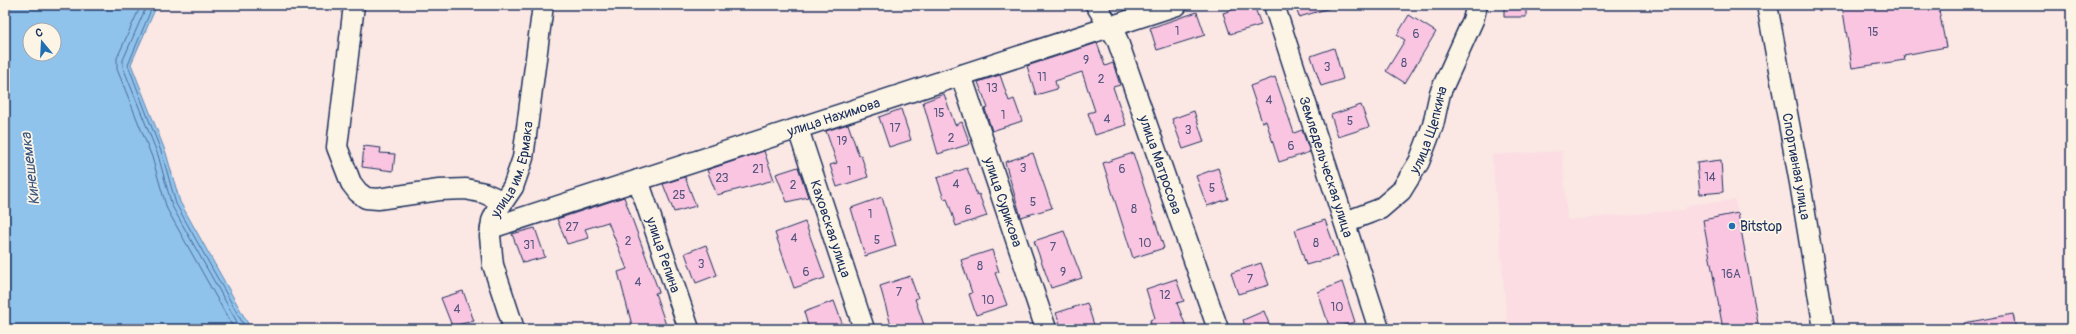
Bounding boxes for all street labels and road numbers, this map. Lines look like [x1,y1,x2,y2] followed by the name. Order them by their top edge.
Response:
[1405,83,1451,178] street label: улица Щепкина
[784,94,882,141] street label: улица Нахимова
[1295,94,1357,240] street label: Земледельческая улица
[1135,112,1185,217] street label: улица Матросова
[1778,112,1814,221] street label: Спортивная улица
[486,120,537,221] street label: улица им. Ермака
[980,154,1026,249] street label: улица Сурикова
[806,178,854,280] street label: Каховская улица
[642,214,684,295] street label: улица Репина

